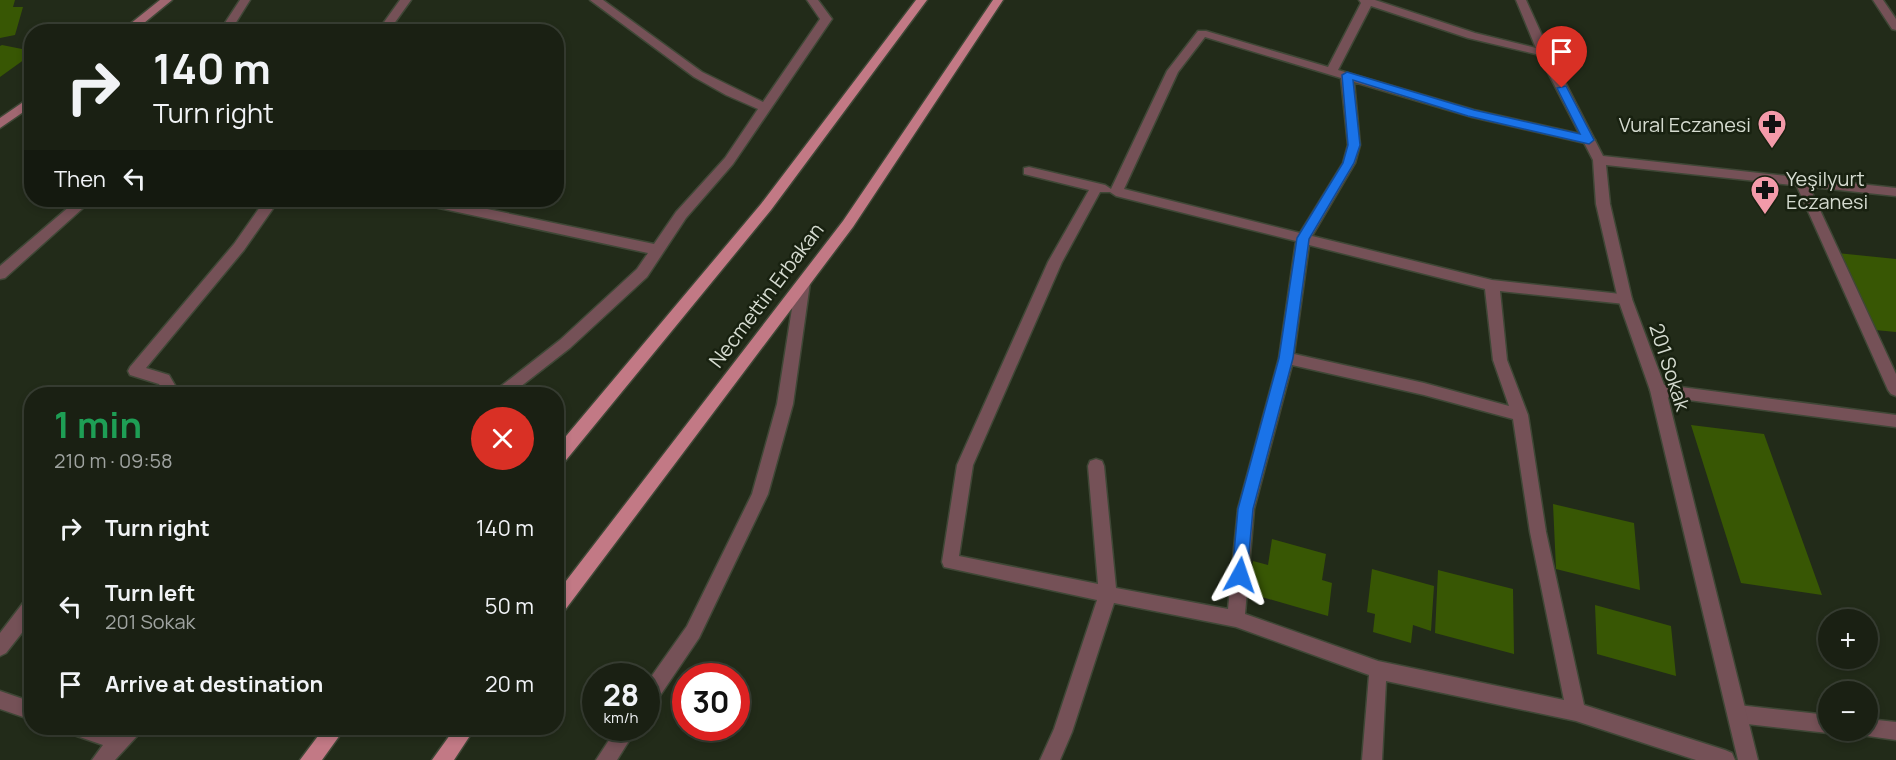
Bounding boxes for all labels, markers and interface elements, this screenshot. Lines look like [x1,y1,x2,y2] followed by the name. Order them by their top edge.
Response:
[1536,26,1587,88] pin
[1545,35,1578,68] icon: arrive
[153,39,271,97] text: 140 m
[54,48,132,126] icon: right
[153,94,274,131] text: Turn right
[1756,108,1788,150] pharmacy icon: Vural Eczanesi
[1619,111,1751,138] place label: Vural Eczanesi
[118,162,151,195] icon: left
[54,164,106,194] text: Then
[1786,165,1868,215] place label: Yeşilyurt Eczanesi
[1749,174,1781,216] pharmacy icon: Yeşilyurt Eczanesi
[703,217,829,373] street label: Necmettin Erbakan
[1643,320,1697,415] street label: 201 Sokak
[54,400,142,449] text: 1 min
[471,407,534,470] button: close
[54,447,173,474] text: 210 m · 09:58
[54,512,87,545] icon: right
[105,513,210,543] text: Turn right
[476,513,534,543] text: 140 m
[1208,543,1272,607] position arrow
[105,578,195,608] text: Turn left
[54,590,87,623] icon: left
[485,591,534,621] text: 50 m
[105,608,196,635] text: 201 Sokak
[1818,609,1878,741] map controls
[1818,609,1878,669] button: +
[672,663,750,741] speed limit sign: 30
[54,668,87,701] icon: arrive
[105,669,323,699] text: Arrive at destination
[485,669,534,699] text: 20 m
[603,674,639,715] text: 28
[1818,681,1878,741] button: −
[604,707,638,728] text: km/h

